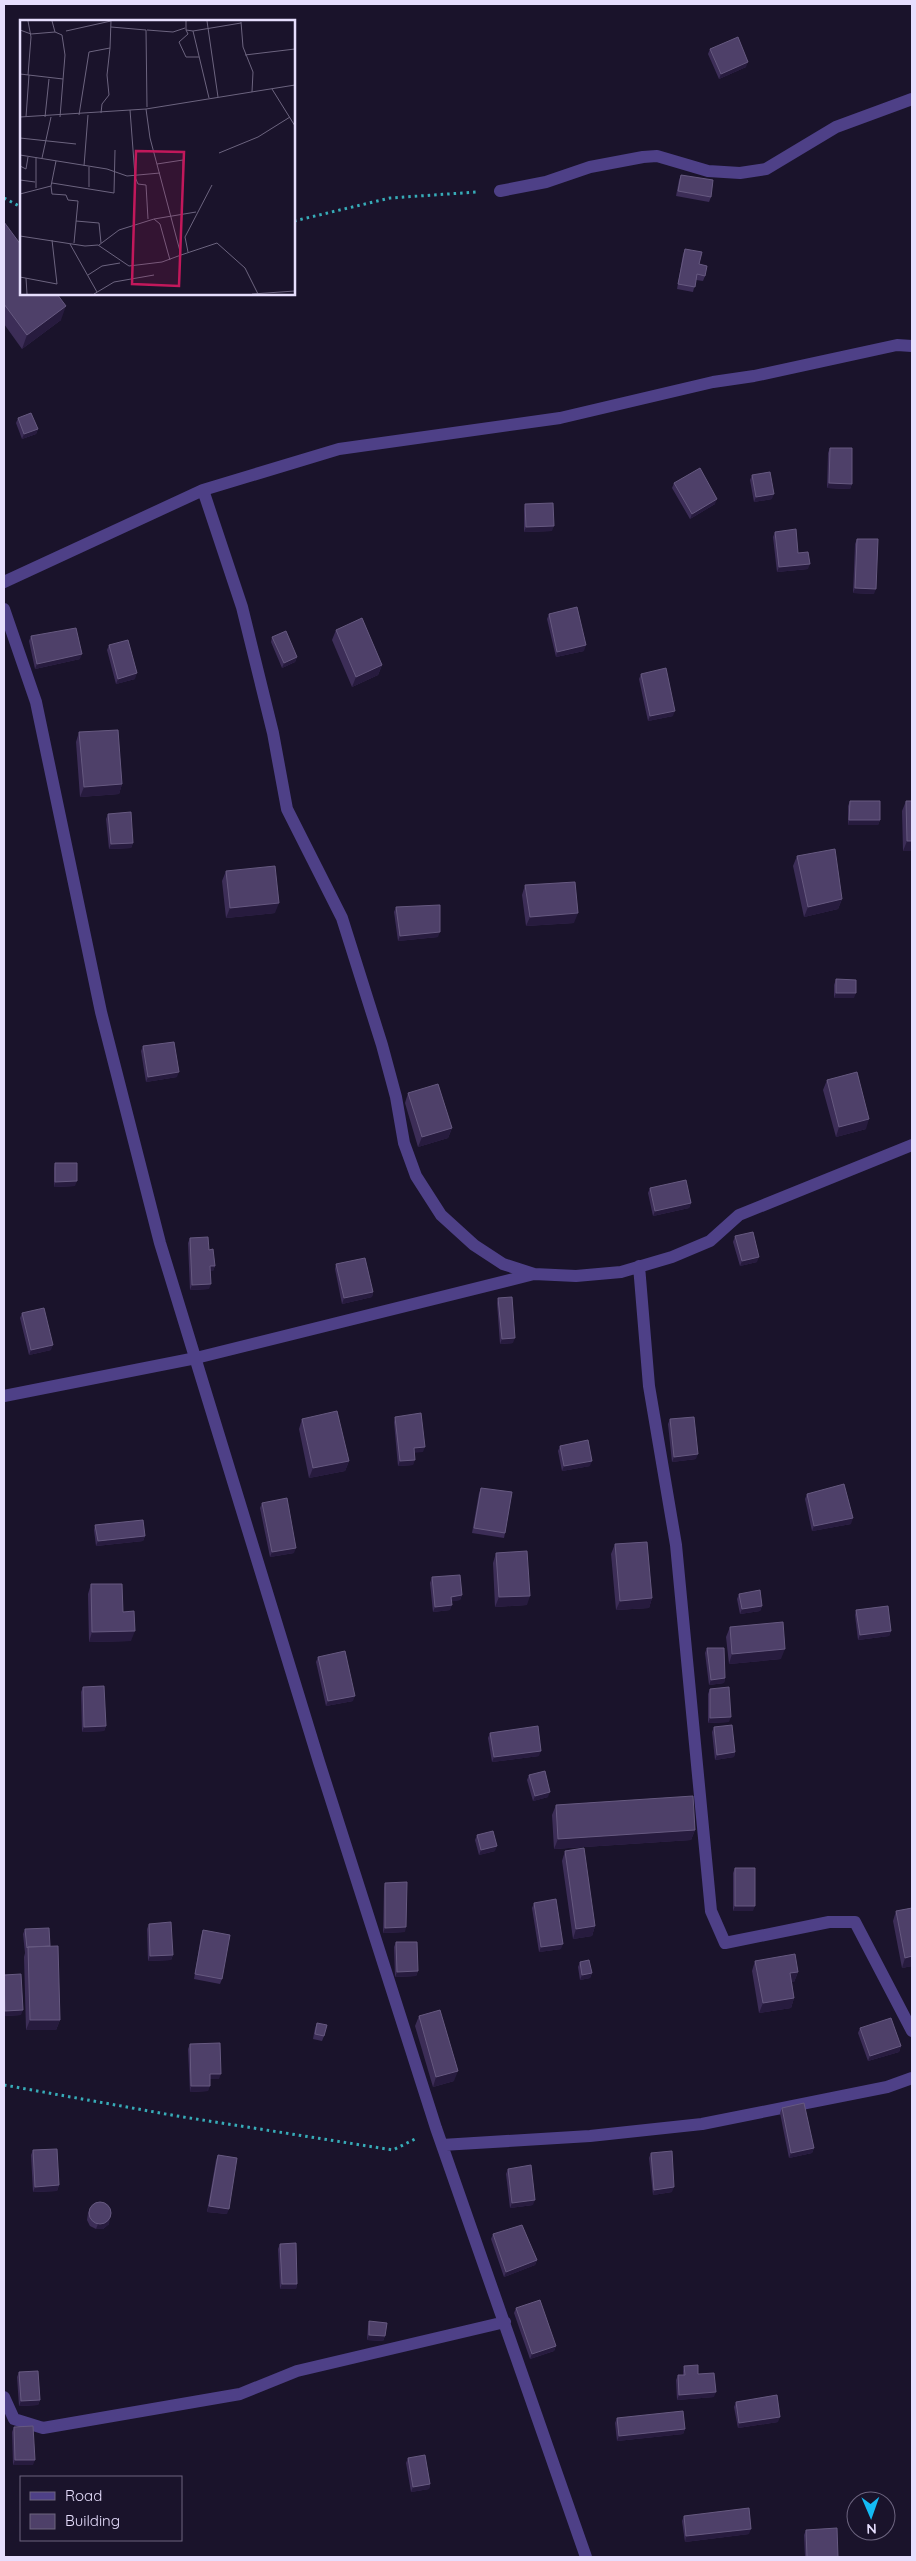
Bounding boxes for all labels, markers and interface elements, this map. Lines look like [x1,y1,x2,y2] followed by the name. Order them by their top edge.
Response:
[20,20,295,295] inset map
[20,2476,182,2541] legend
[65,2486,102,2505] text: Road
[846,2491,896,2541] north arrow
[65,2511,120,2530] text: Building
[866,2520,877,2538] text: N

